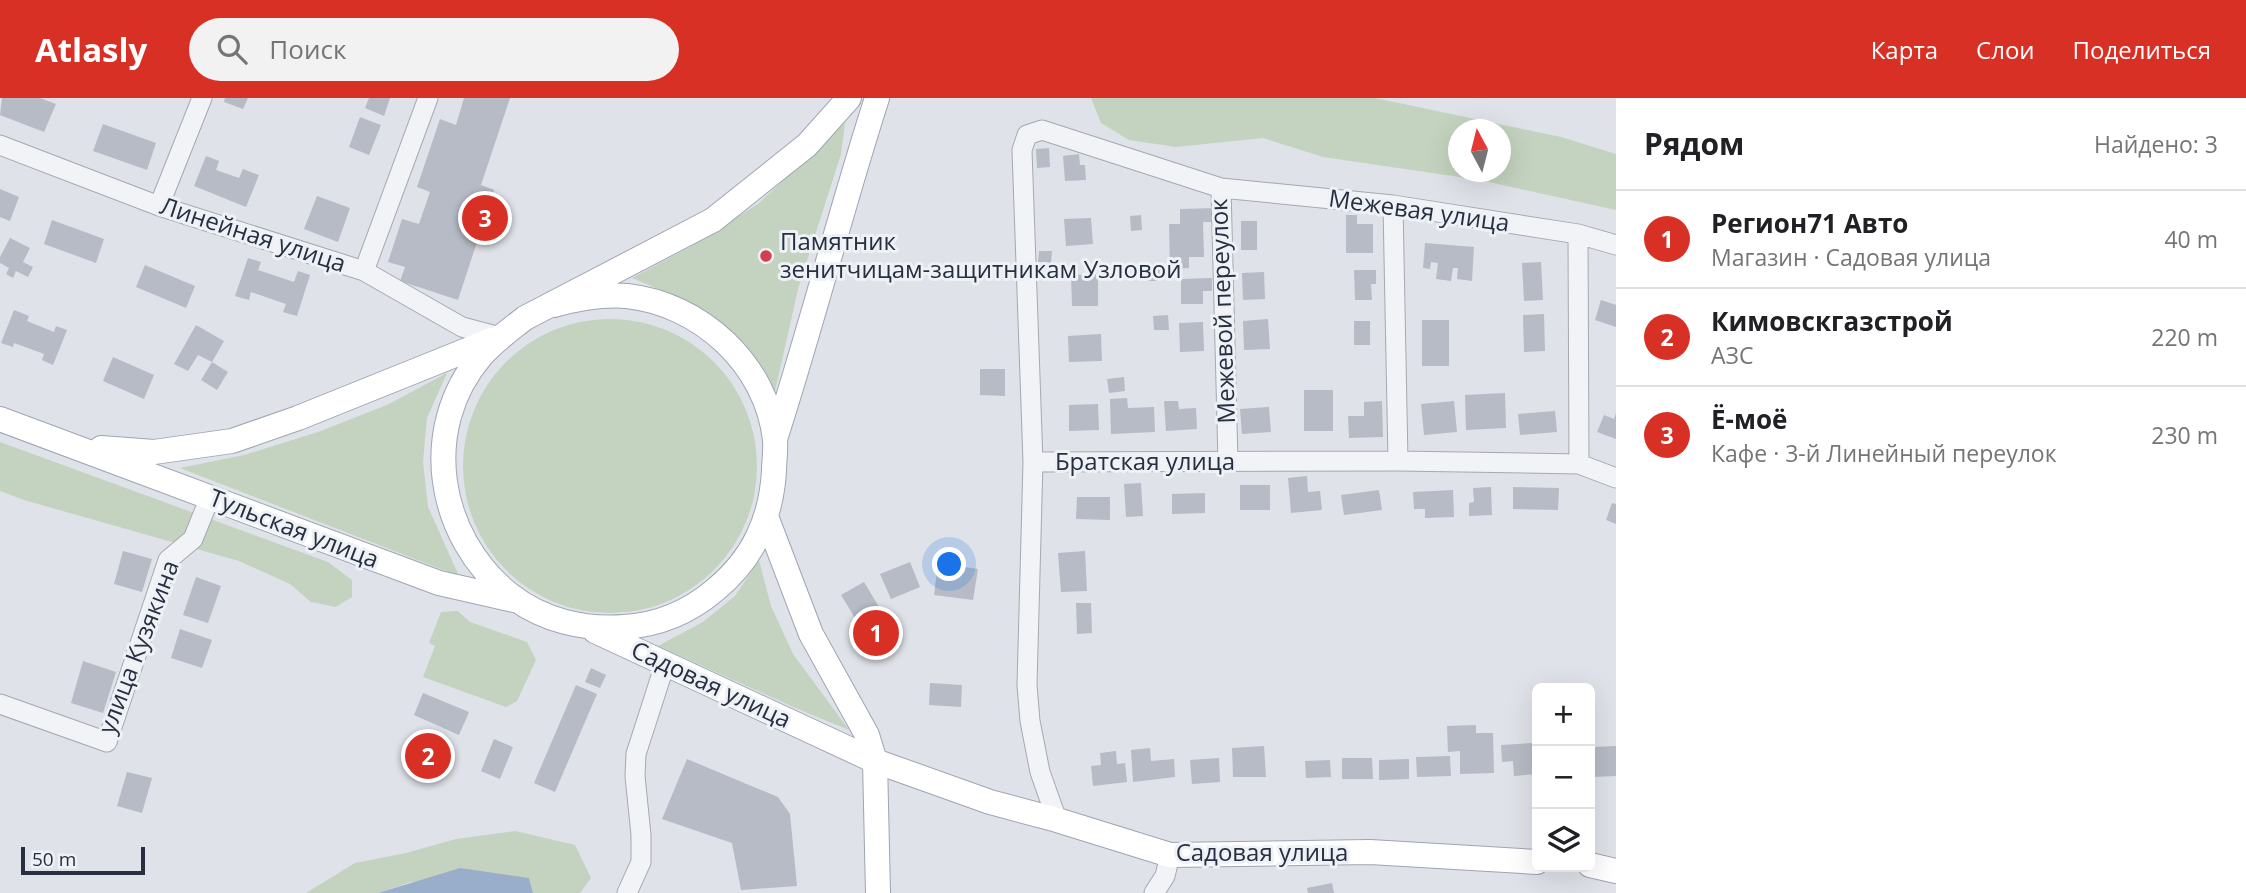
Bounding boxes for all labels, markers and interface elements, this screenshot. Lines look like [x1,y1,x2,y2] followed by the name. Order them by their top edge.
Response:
[189,18,679,81] search box
[35,27,147,72] text: Atlasly
[213,30,251,68] icon: search
[269,31,346,67] text: Поиск
[1871,33,1938,66] text: Карта
[1976,33,2035,66] text: Слои
[2073,33,2211,66] text: Поделиться
[1448,119,1511,182] north arrow
[1644,123,1744,164] text: Рядом
[2094,128,2218,160] text: Найдено: 3
[1327,180,1512,239] street label: Межевая улица
[156,188,351,279] street label: Линейная улица
[462,192,508,244] pin: 3
[1201,197,1242,424] street label: Межевой переулок
[1711,205,1908,241] text: Регион71 Авто
[1660,223,1674,255] text: 1
[2164,223,2218,255] text: 40 m
[780,224,1181,285] place label: Памятник зенитчицам-защитникам Узловой
[1711,241,1991,273] text: Магазин · Садовая улица
[758,248,774,264] marker: Памятник зенитчицам-защитникам Узловой
[1711,303,1953,339] text: Кимовскгазстрой
[1660,321,1674,353] text: 2
[2151,321,2218,353] text: 220 m
[1711,339,1753,371] text: АЗС
[1711,401,1787,437] text: Ё-моё
[1660,419,1674,451] text: 3
[2151,419,2218,451] text: 230 m
[1711,437,2057,469] text: Кафе · 3-й Линейный переулок
[1055,444,1235,477] street label: Братская улица
[205,480,384,575] street label: Тульская улица
[932,547,966,581] your location
[89,555,186,738] street label: улица Кузякина
[853,607,899,659] pin: 1
[626,632,797,735] street label: Садовая улица
[1532,683,1595,872] map controls
[1532,683,1595,746] button: +
[405,730,451,782] pin: 2
[1532,746,1595,809] button: −
[1532,809,1595,872] button: layers
[1176,835,1348,868] street label: Садовая улица
[21,844,145,876] scale bar
[32,846,76,872] text: 50 m

